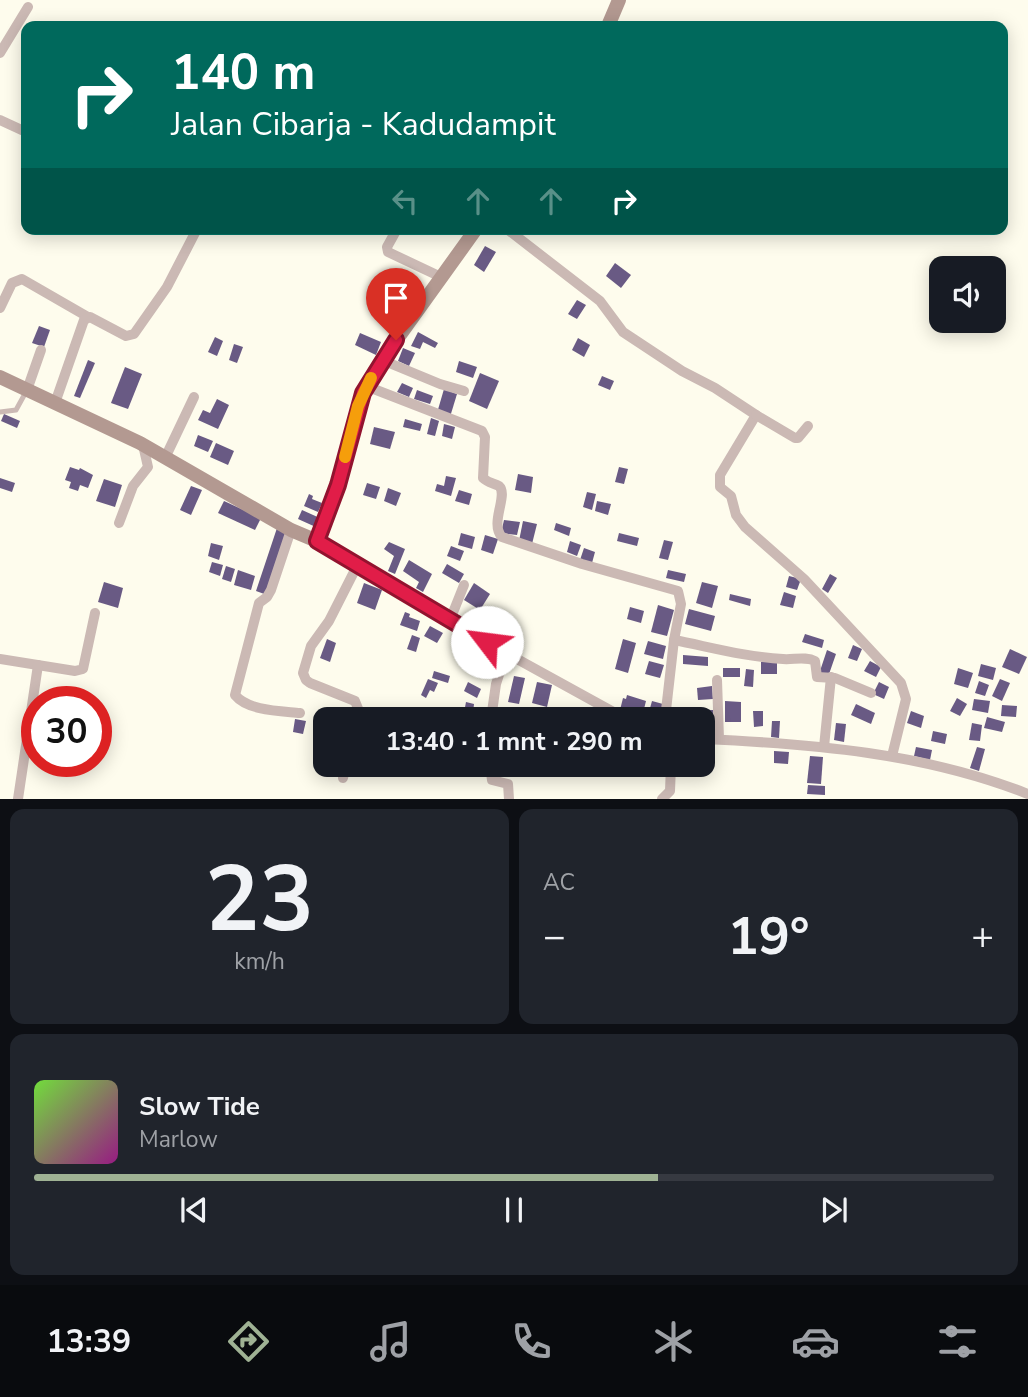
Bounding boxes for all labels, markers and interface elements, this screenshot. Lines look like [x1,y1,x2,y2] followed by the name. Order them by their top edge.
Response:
[171,39,315,106] text: 140 m
[56,49,147,140] icon: right
[171,103,556,146] text: Jalan Cibarja - Kadudampit
[386,182,424,220] icon: left
[459,182,497,220] icon: ahead
[532,182,570,220] icon: ahead
[605,182,643,220] icon: right
[929,256,1006,333] map controls
[929,256,1006,333] button: sound
[366,268,426,340] pin
[377,279,415,317] icon: arrive
[450,605,524,679] position arrow
[21,686,112,777] speed limit sign: 30
[385,724,643,759] text: 13:40 · 1 mnt · 290 m
[205,838,314,962] text: 23
[543,867,575,898] text: AC
[727,901,810,972] text: 19°
[543,911,566,962] text: −
[971,911,994,962] text: +
[234,946,285,977] text: km/h
[139,1089,260,1124] text: Slow Tide
[139,1124,218,1155] text: Marlow
[175,1191,213,1229] icon: previous
[495,1191,533,1229] icon: pause
[815,1191,853,1229] icon: next
[224,1317,273,1366] icon: directions
[366,1317,415,1366] icon: music
[507,1317,556,1366] icon: phone
[649,1317,698,1366] icon: climate
[791,1317,840,1366] icon: car
[933,1317,982,1366] icon: filters
[46,1320,131,1363] text: 13:39

